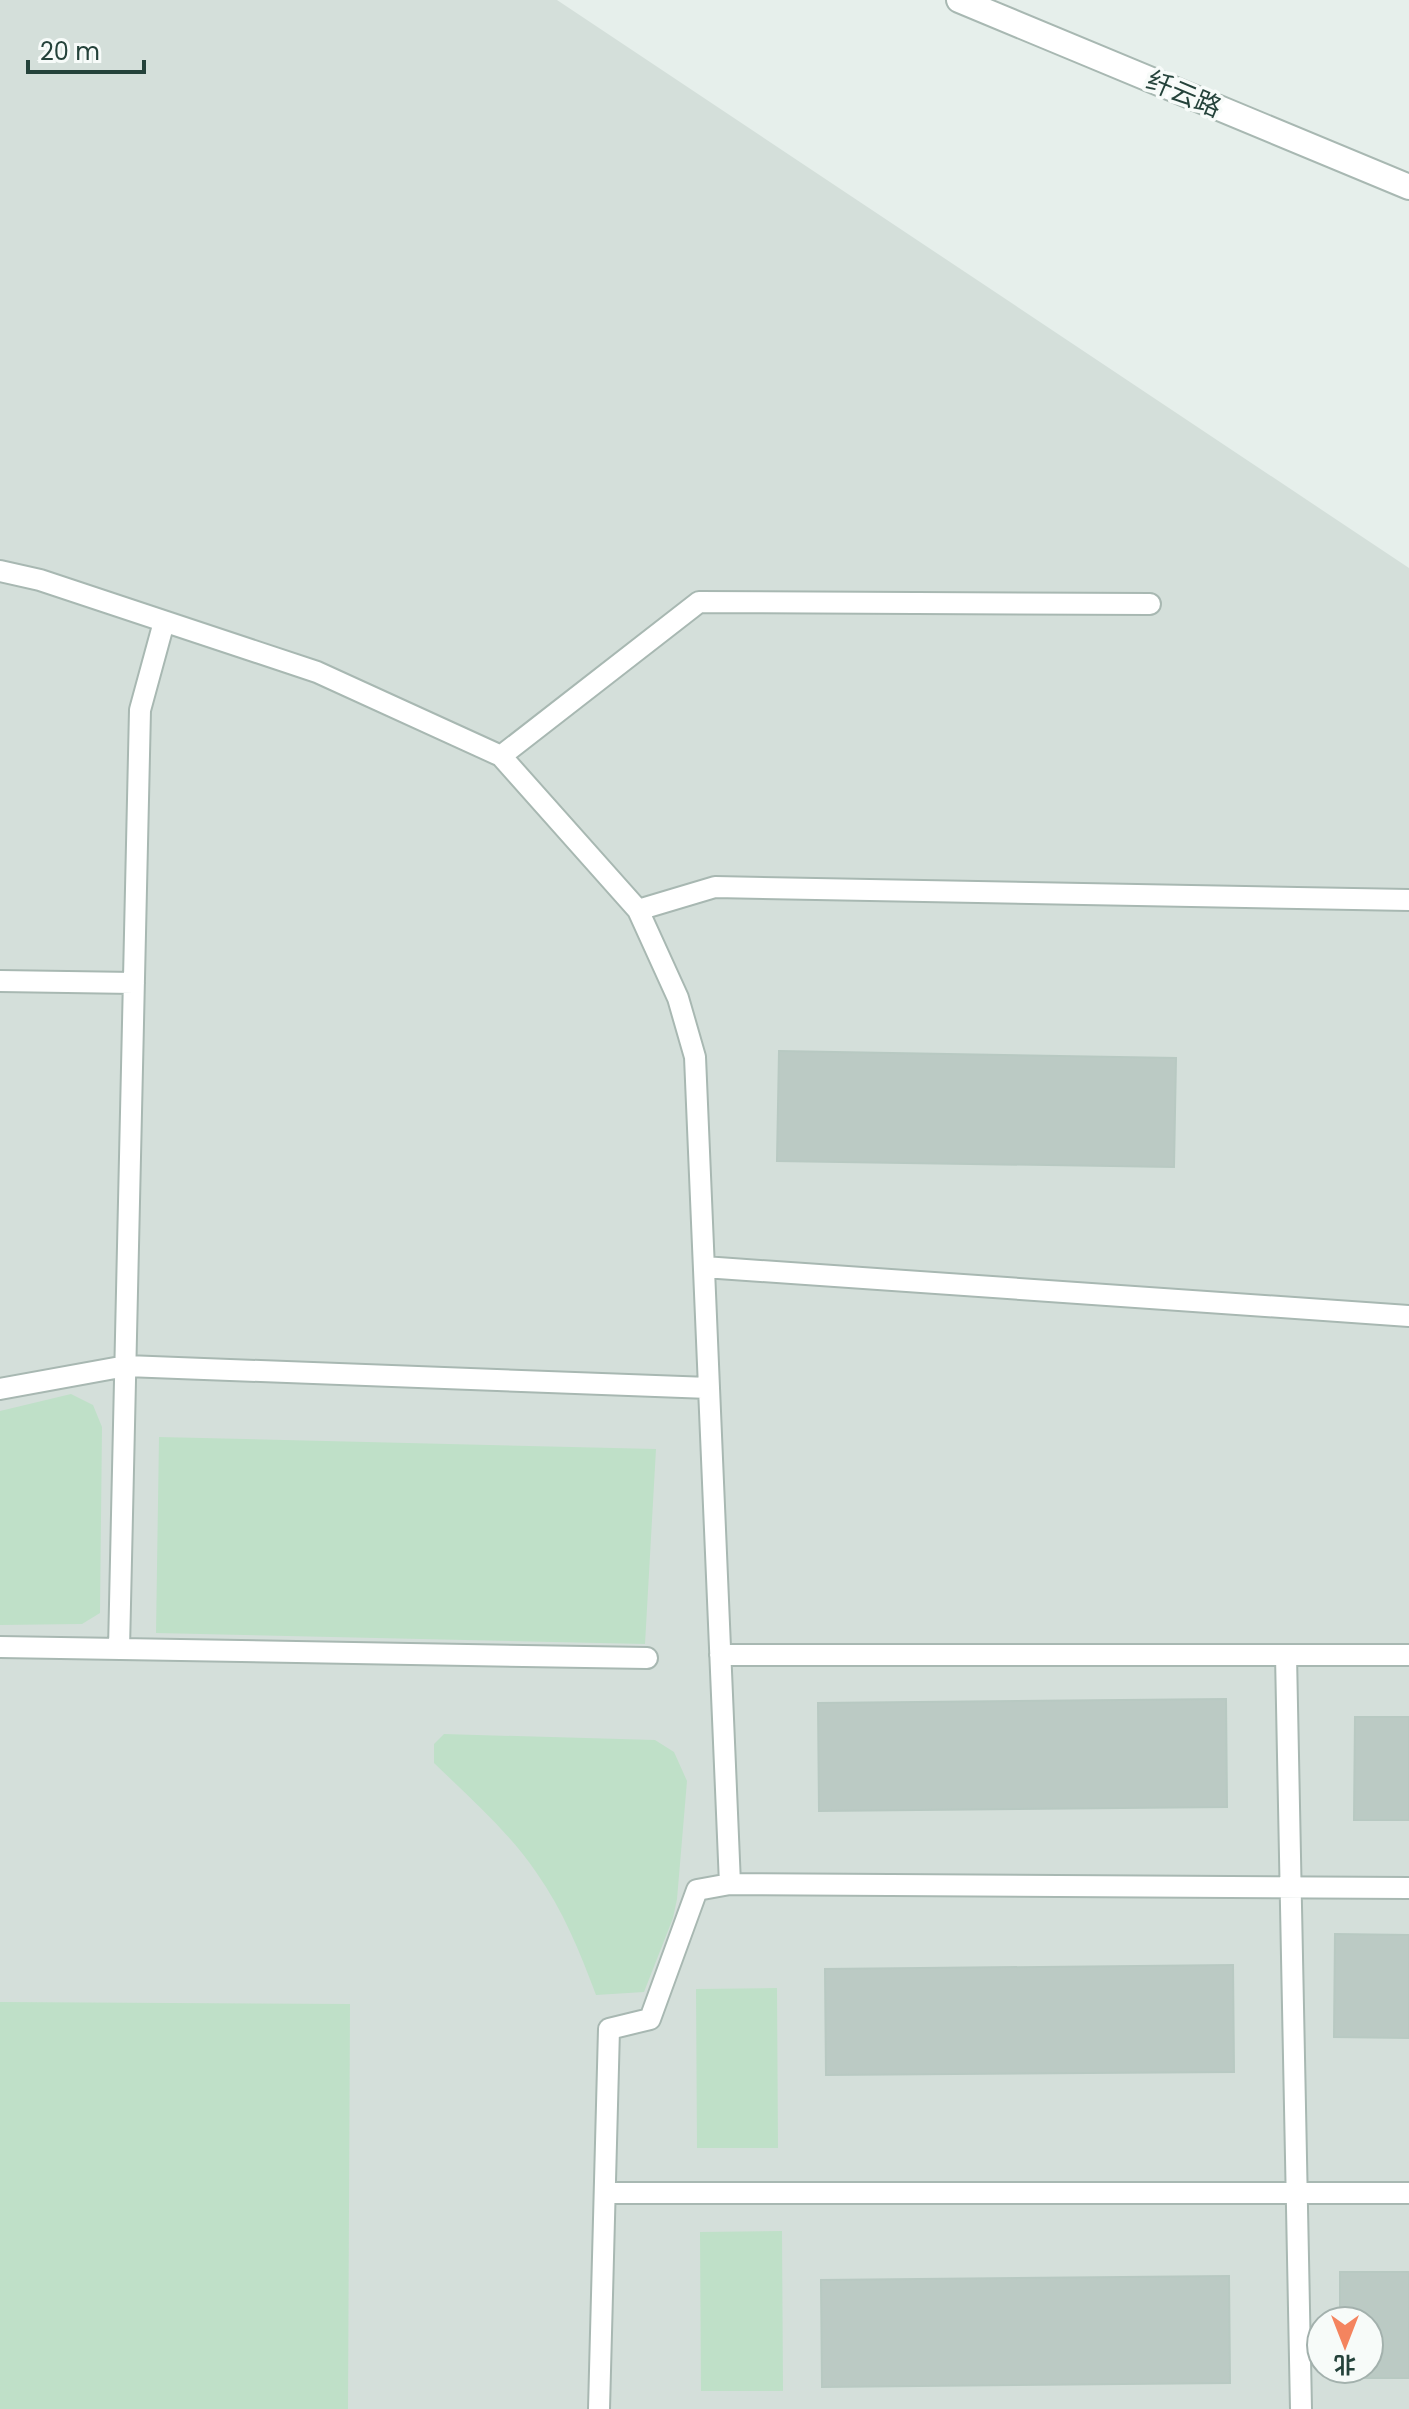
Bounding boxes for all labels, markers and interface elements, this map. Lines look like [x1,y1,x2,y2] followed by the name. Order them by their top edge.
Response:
[28,24,144,74] scale bar
[40,35,100,68] text: 20 m
[1141,62,1227,126] street label: 纤云路
[1305,2305,1385,2385] north arrow
[1334,2349,1356,2380] text: 北

